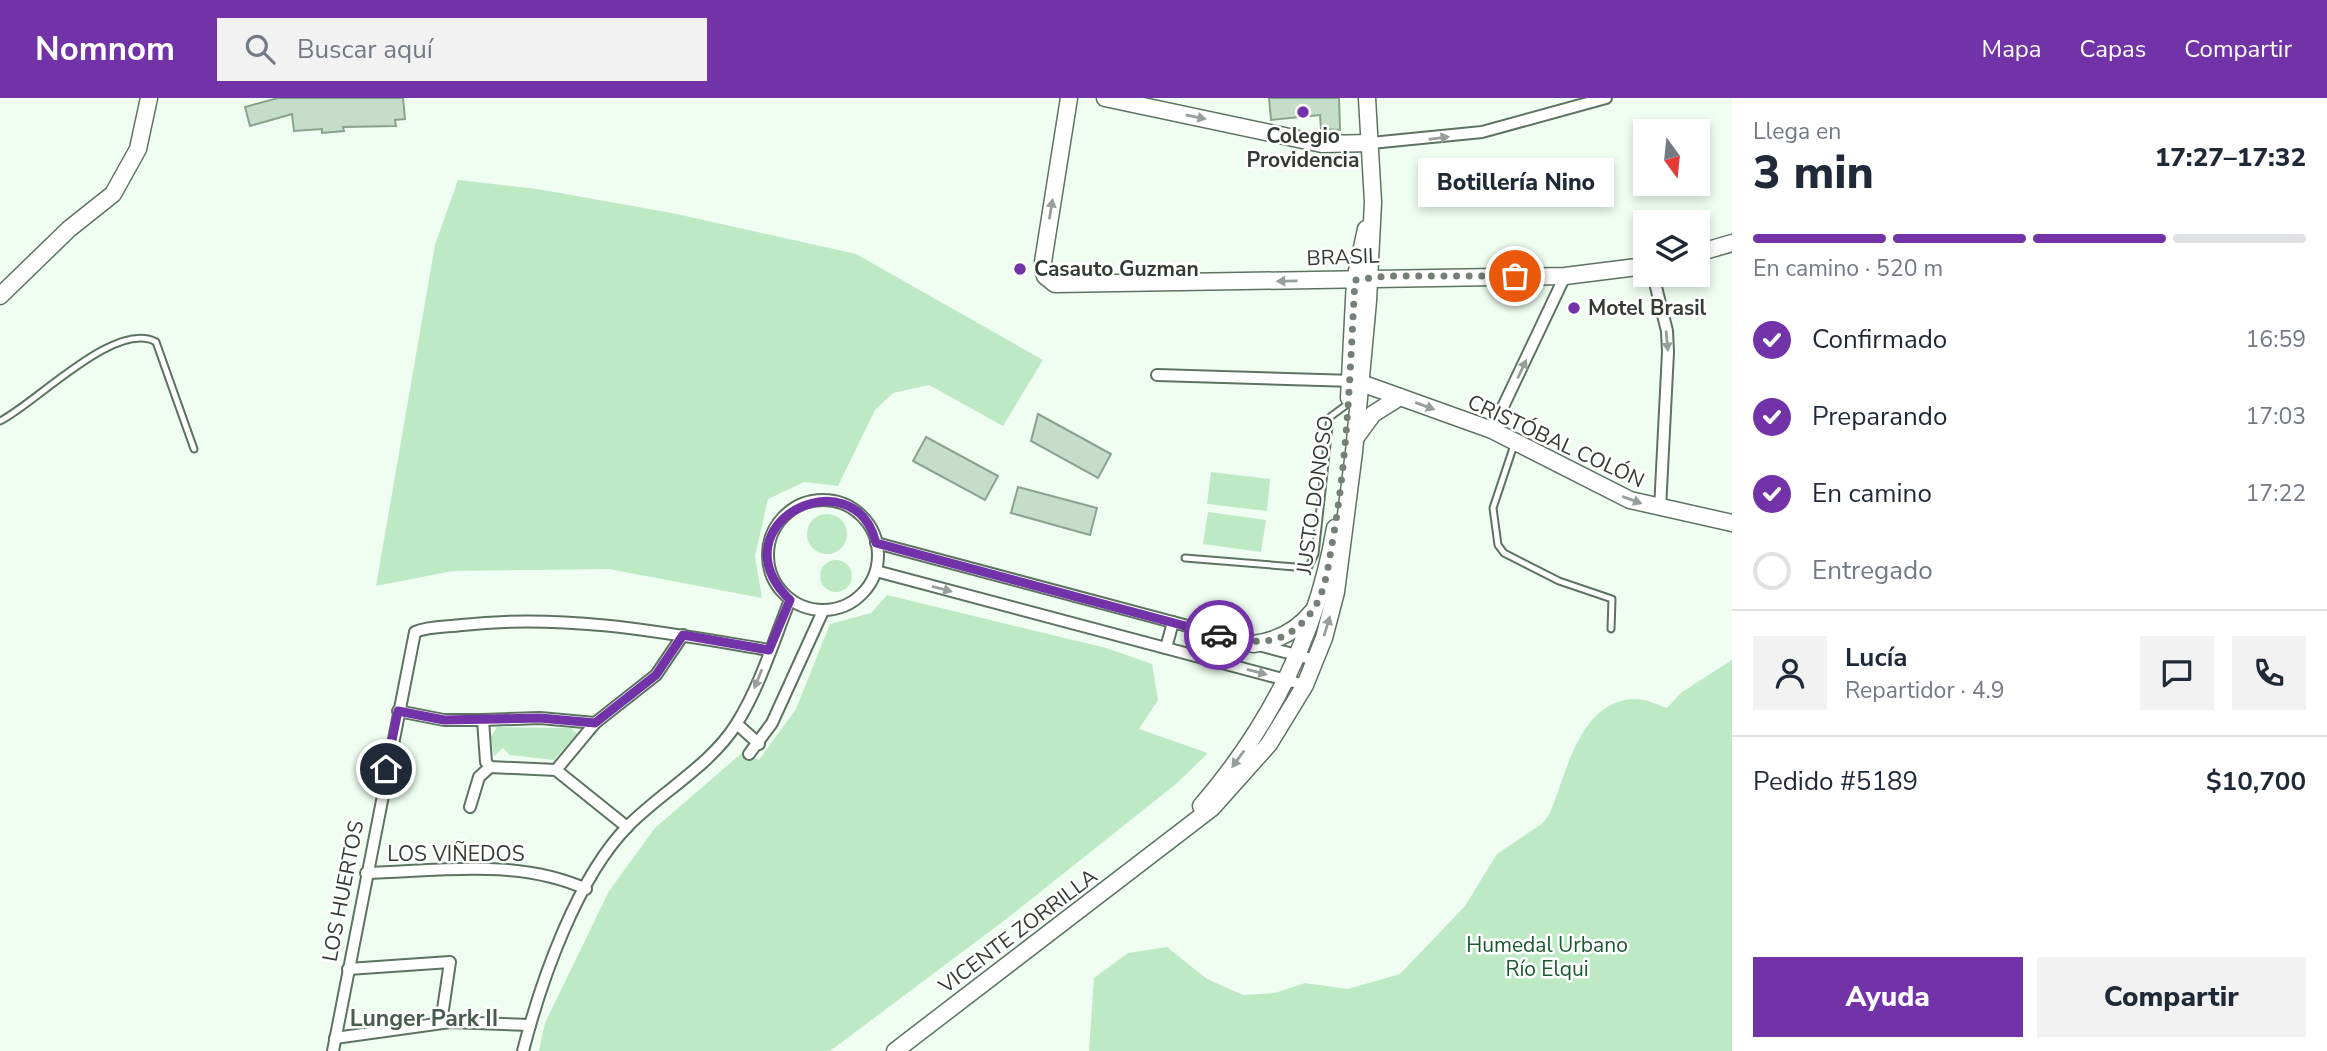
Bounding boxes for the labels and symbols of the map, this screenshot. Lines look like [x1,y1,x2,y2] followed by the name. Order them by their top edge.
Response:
[1295,104,1311,120] marker: Colegio Providencia
[1185,112,1207,123] one-way arrow
[1633,119,1710,196] north arrow
[1247,122,1359,174] place label: Colegio Providencia
[1428,132,1450,143] one-way arrow
[1417,157,1613,206] callout: Botillería Nino
[1046,198,1057,220] one-way arrow
[1306,242,1380,272] street label: BRASIL
[1485,246,1545,306] pin
[1034,255,1199,283] place label: Casauto Guzman
[1012,261,1028,277] marker: Casauto Guzman
[1276,275,1298,286] one-way arrow
[1588,294,1707,322] place label: Motel Brasil
[1566,300,1582,316] marker: Motel Brasil
[1662,331,1673,353] one-way arrow
[1516,358,1527,379] one-way arrow
[1463,388,1649,494] street label: CRISTÓBAL COLÓN
[1415,401,1436,412] one-way arrow
[1290,414,1340,577] street label: JUSTO DONOSO
[1621,495,1642,506] one-way arrow
[931,584,953,595] one-way arrow
[1184,600,1254,670] courier
[1323,616,1333,637] one-way arrow
[1246,667,1268,678] one-way arrow
[752,668,763,689] one-way arrow
[356,739,416,799] pin
[1231,750,1245,768] one-way arrow
[316,818,370,964] street label: LOS HUERTOS
[387,840,525,868] street label: LOS VIÑEDOS
[932,862,1103,1000] street label: VICENTE ZORRILLA
[1466,931,1628,983] park label: Humedal Urbano Río Elqui
[350,1003,498,1034] district label: Lunger Park II

